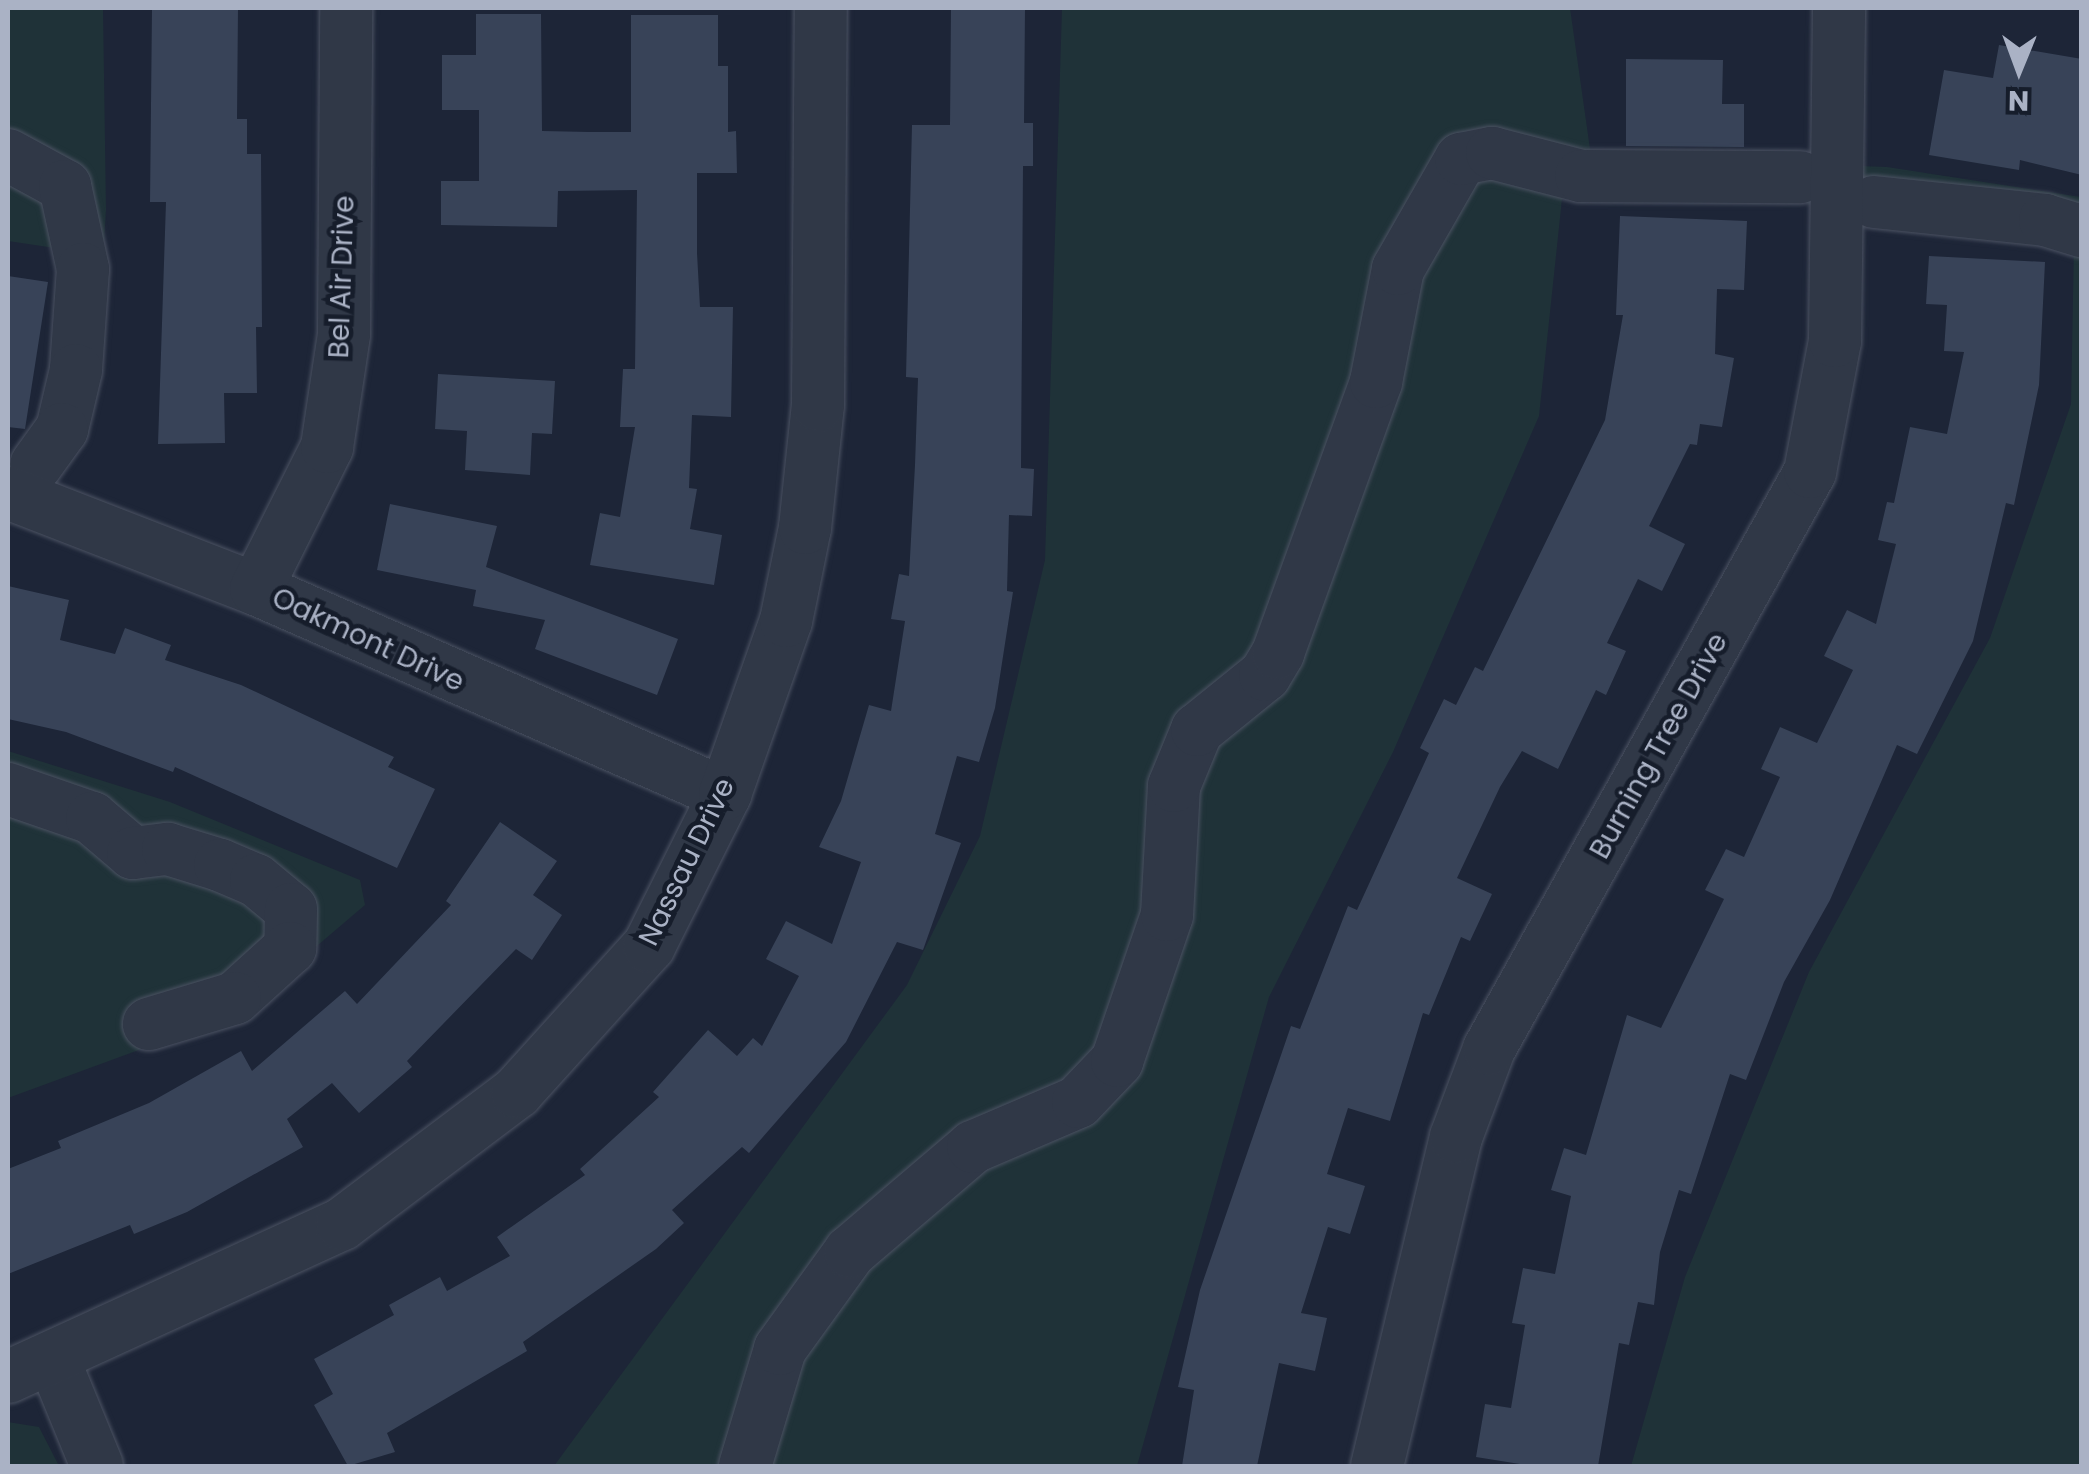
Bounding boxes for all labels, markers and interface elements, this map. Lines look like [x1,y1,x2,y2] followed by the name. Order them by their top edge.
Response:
[1969,20,2069,120] north arrow
[2008,81,2029,120] text: N
[322,195,362,359] street label: Bel Air Drive
[267,581,469,699] street label: Oakmont Drive
[1583,627,1735,865] street label: Burning Tree Drive
[632,773,742,951] street label: Nassau Drive

